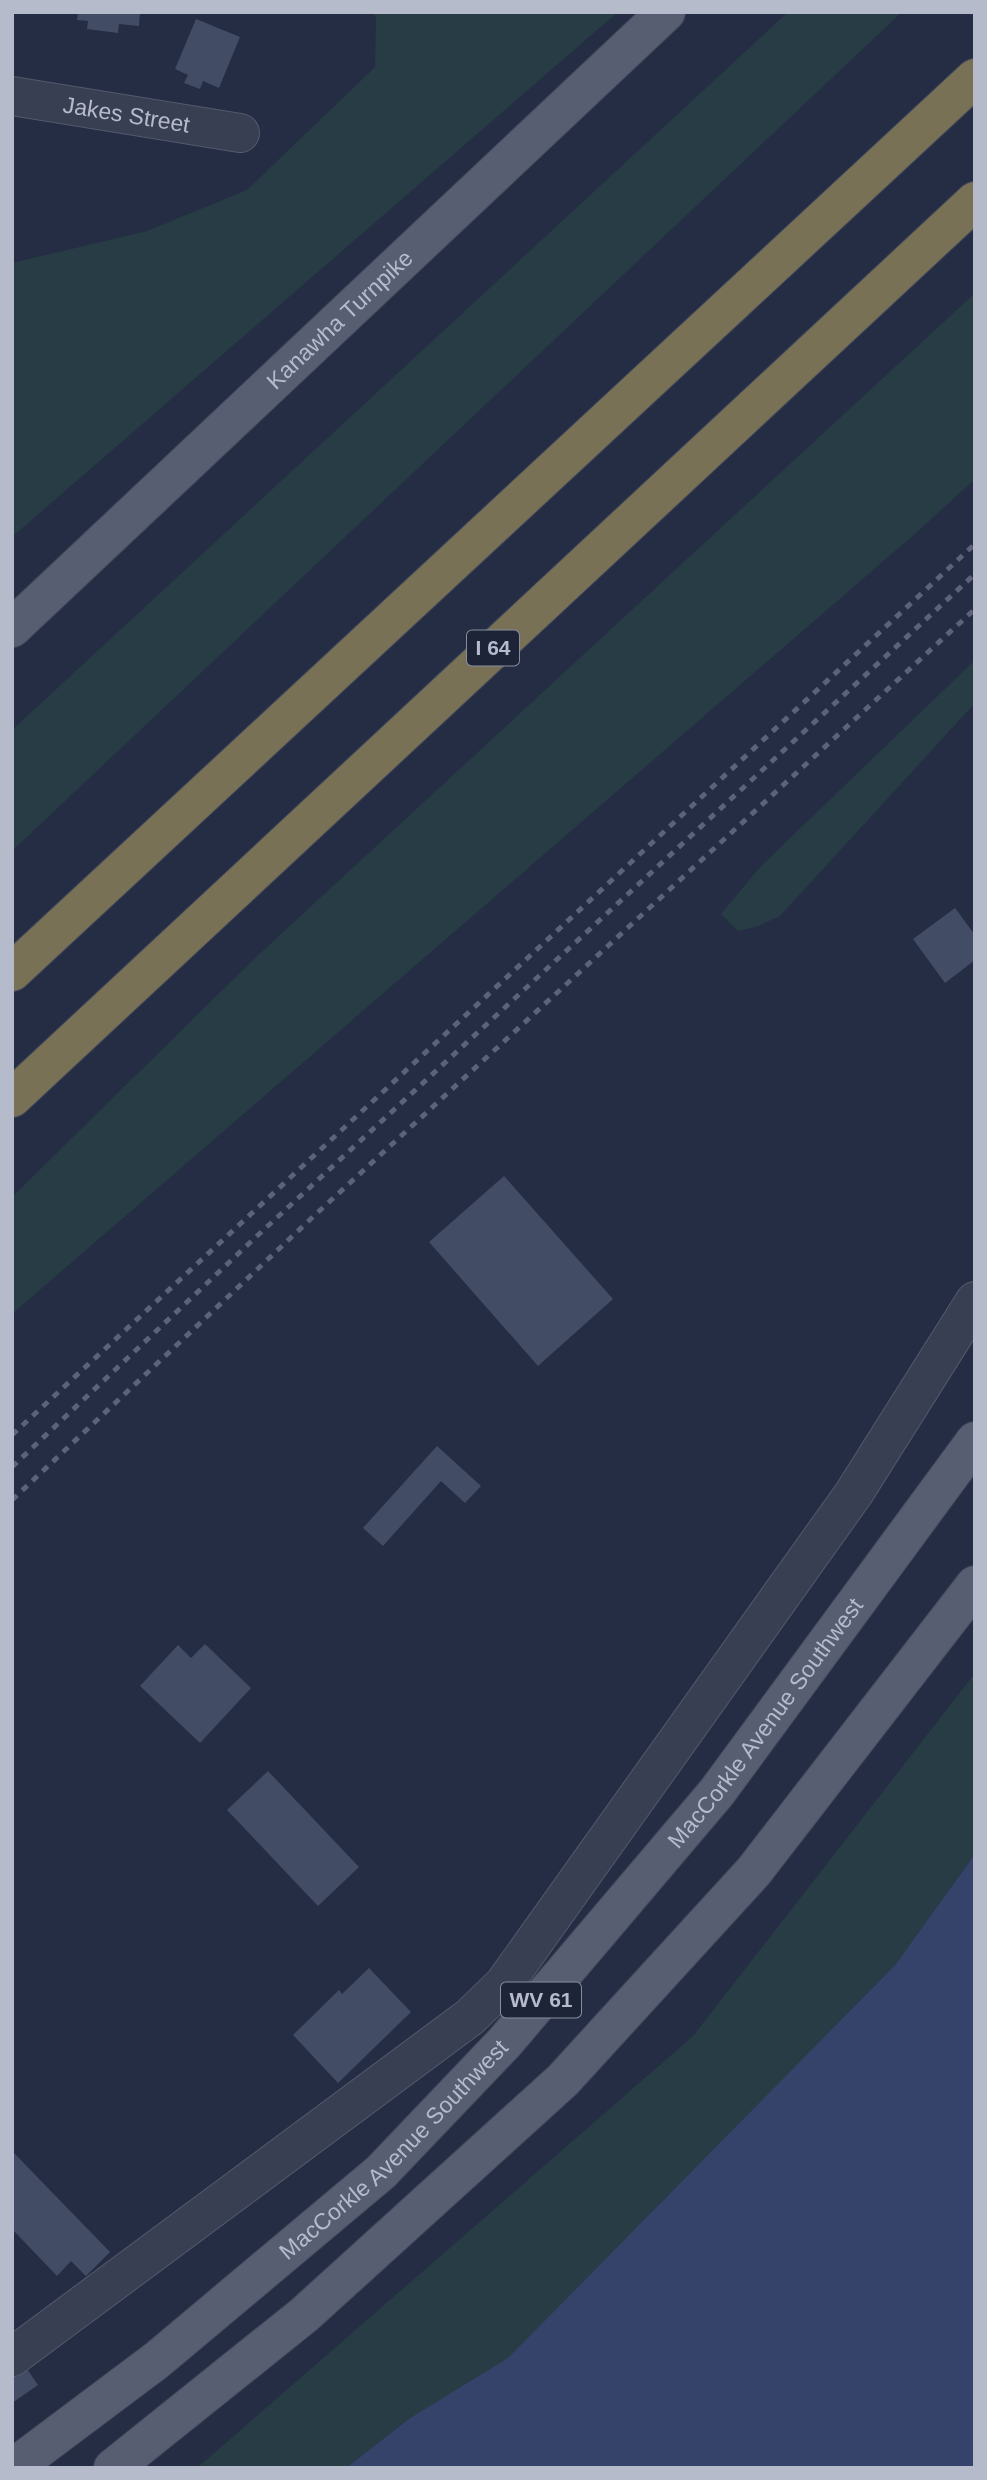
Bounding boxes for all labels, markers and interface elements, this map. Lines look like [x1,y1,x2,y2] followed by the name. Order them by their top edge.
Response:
[61,92,192,138] street label: Jakes Street
[261,245,418,394] street label: Kanawha Turnpike
[467,630,519,666] road number: I 64
[662,1593,868,1853] street label: MacCorkle Avenue Southwest
[501,1982,581,2018] road number: WV 61
[274,2034,514,2265] street label: MacCorkle Avenue Southwest

